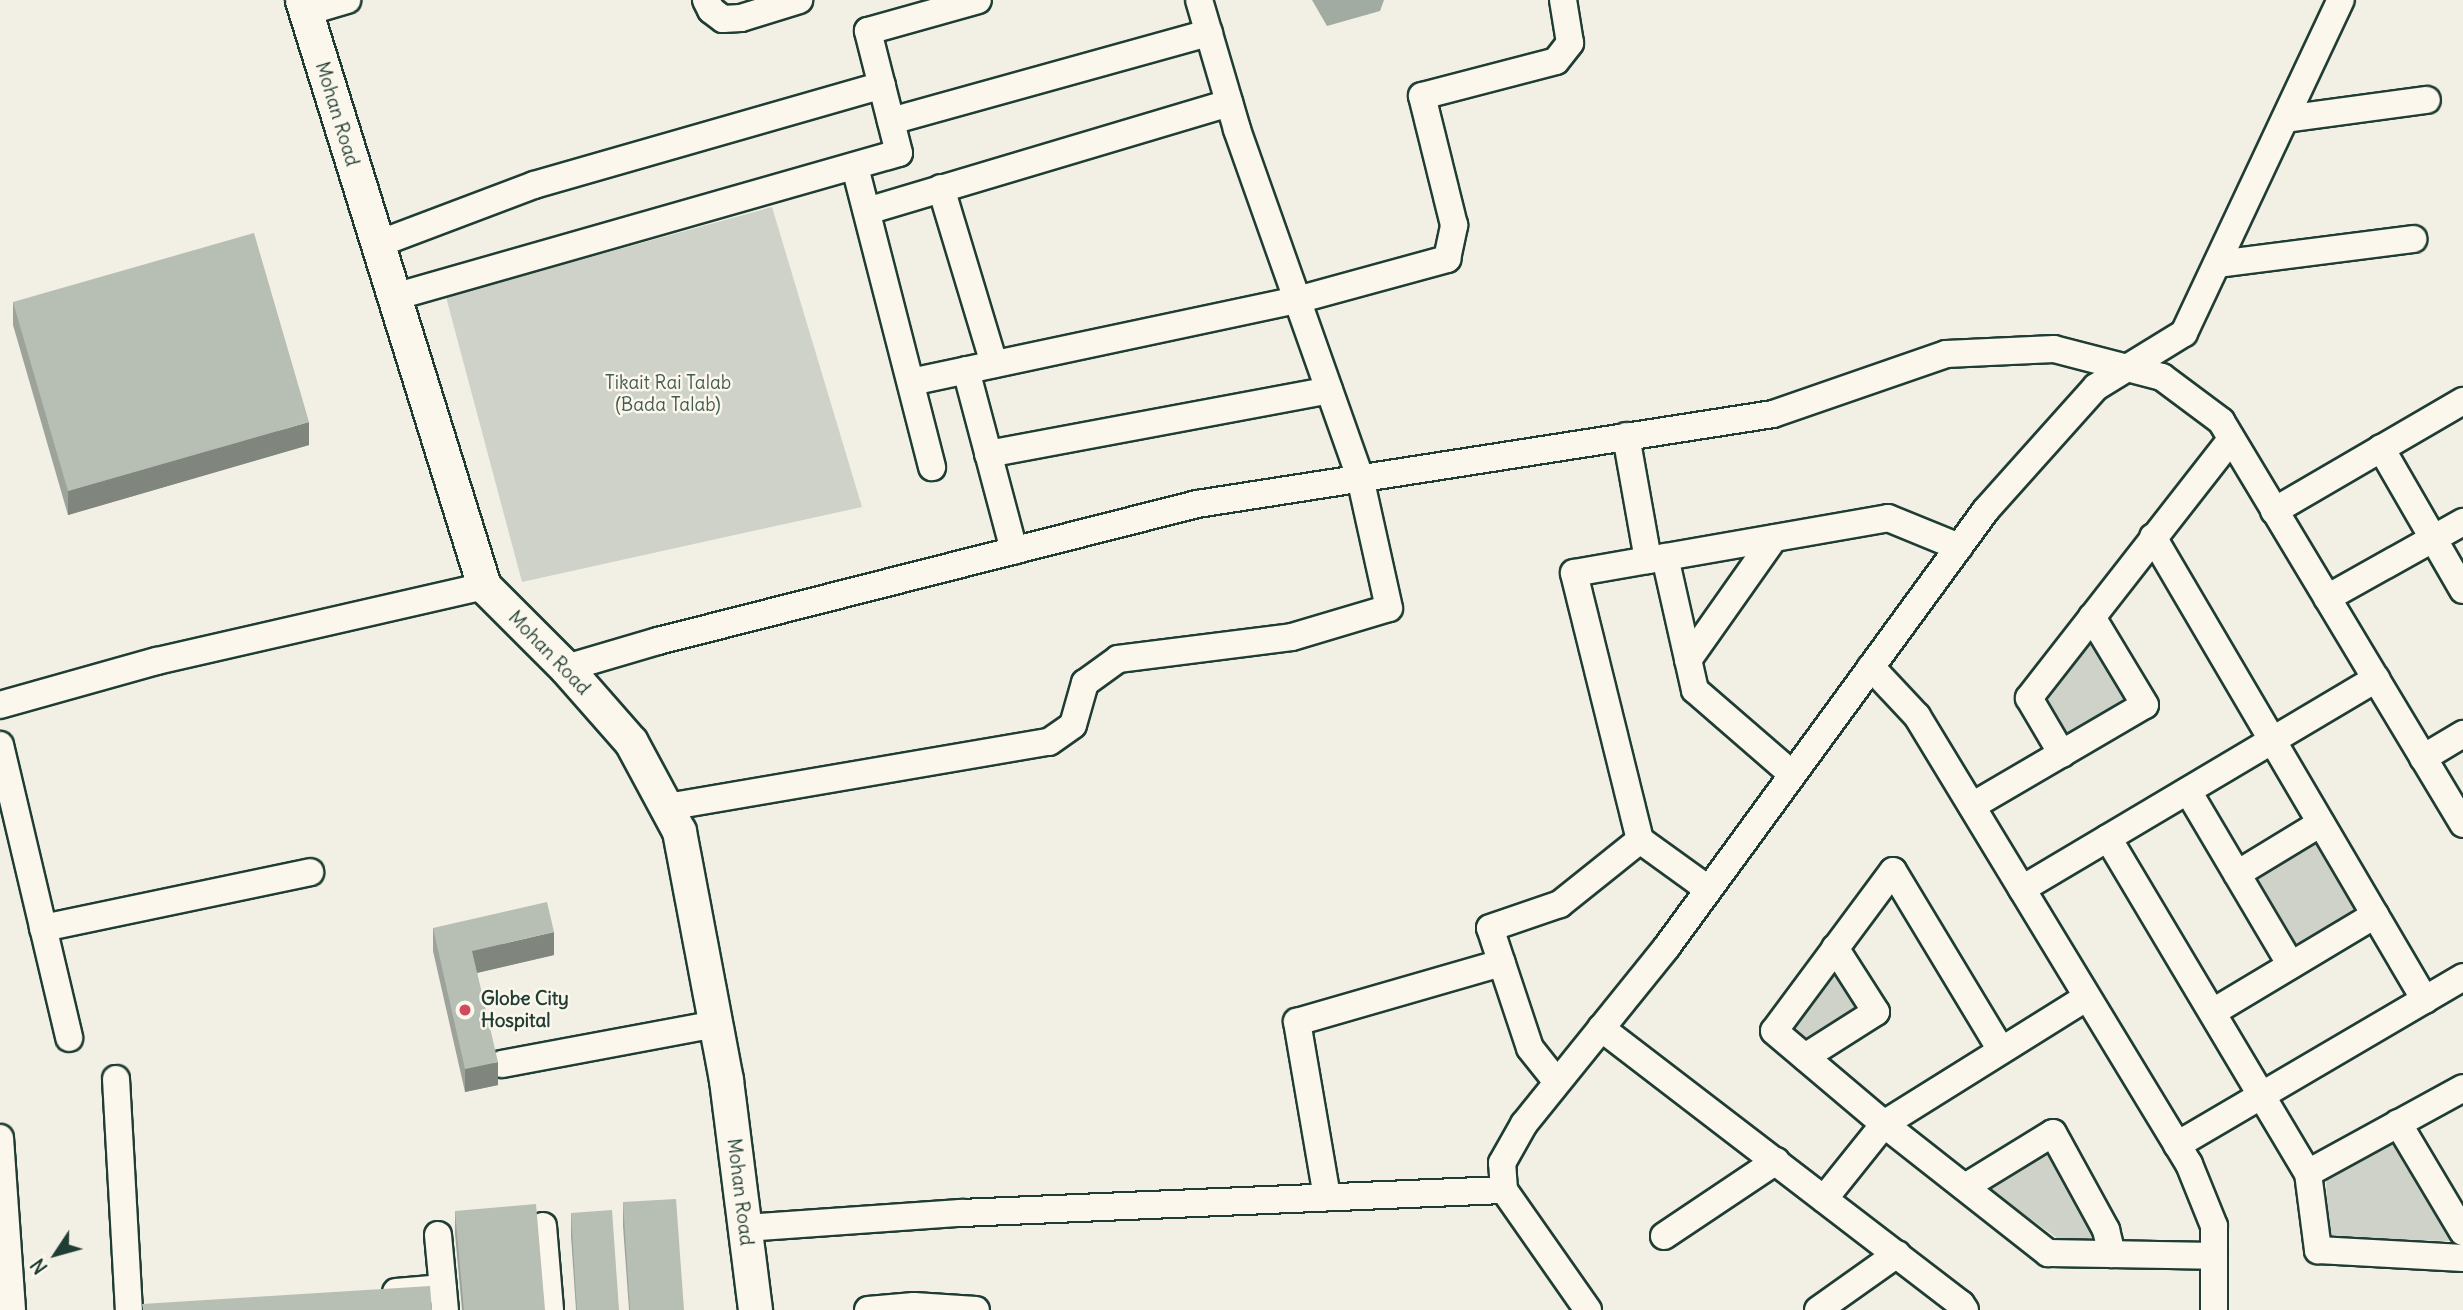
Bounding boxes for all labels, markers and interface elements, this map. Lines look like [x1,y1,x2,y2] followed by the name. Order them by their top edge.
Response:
[310,59,364,169] street label: Mohan Road
[605,372,731,416] park label: Tikait Rai Talab (Bada Talab)
[503,606,595,700] street label: Mohan Road
[481,988,569,1032] place label: Globe City Hospital
[455,1000,475,1020] marker: Globe City Hospital
[722,1137,758,1247] street label: Mohan Road
[21,1219,91,1289] north arrow
[25,1254,53,1279] text: N

